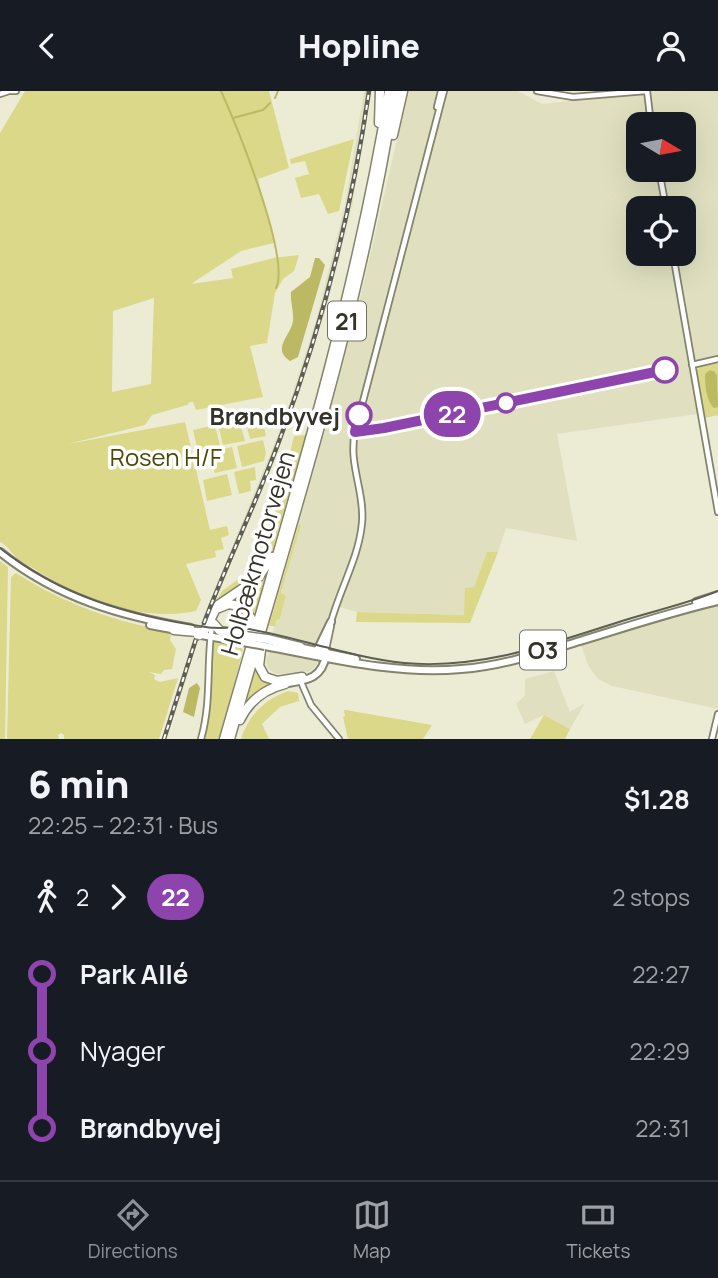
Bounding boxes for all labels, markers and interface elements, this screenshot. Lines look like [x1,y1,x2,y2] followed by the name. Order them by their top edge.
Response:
[298,24,420,68] text: Hopline
[28,27,66,65] icon: back
[652,27,690,65] icon: person
[626,112,696,182] north arrow
[626,112,696,266] map controls
[626,196,696,266] button: locate
[328,301,366,340] road number: 21
[652,357,678,383] unlabelled marker
[420,391,484,437] line badge: 22
[496,393,516,413] unlabelled marker
[438,397,466,430] text: 22
[210,399,340,432] place label: Brøndbyvej
[346,402,372,428] marker: Brøndbyvej
[110,440,222,473] park label: Rosen H/F
[212,447,302,659] street label: Holbækmotorvejen
[520,631,566,670] road number: O3
[28,757,129,809] text: 6 min
[624,781,690,817] text: $1.28
[28,809,218,841] text: 22:25 – 22:31 · Bus
[28,878,66,916] icon: walk
[99,878,137,916] icon: forward
[161,880,190,913] text: 22
[76,881,89,913] text: 2
[612,881,690,913] text: 2 stops
[80,956,188,992] text: Park Allé
[632,958,690,990] text: 22:27
[80,1033,165,1069] text: Nyager
[630,1035,690,1067] text: 22:29
[80,1110,221,1146] text: Brøndbyvej
[635,1112,690,1144] text: 22:31
[88,1196,178,1264] tab: Directions
[353,1196,391,1264] tab: Map
[566,1196,630,1264] tab: Tickets

